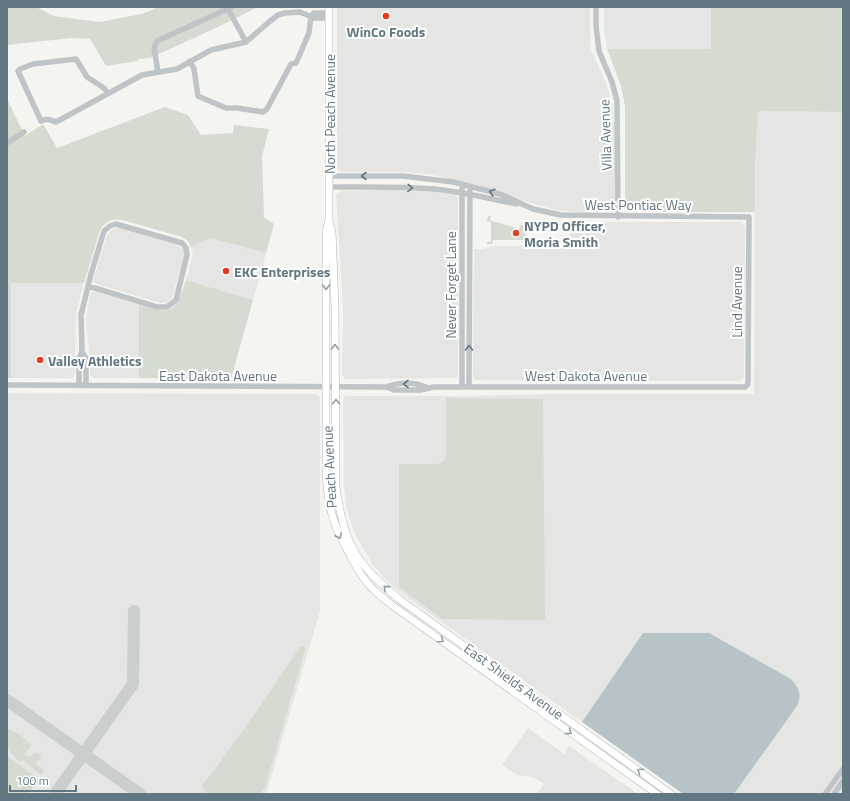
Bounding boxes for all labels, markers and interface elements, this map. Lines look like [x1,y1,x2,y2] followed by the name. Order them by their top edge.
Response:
[381,11,391,21] marker: WinCo Foods
[347,21,426,42] place label: WinCo Foods
[319,54,340,174] street label: North Peach Avenue
[593,99,617,171] street label: Villa Avenue
[361,172,367,180] one-way arrow
[407,183,413,192] one-way arrow
[489,188,496,197] one-way arrow
[585,194,692,215] street label: West Pontiac Way
[524,215,606,252] place label: NYPD Officer, Moria Smith
[511,228,521,238] marker: NYPD Officer, Moria Smith
[440,231,461,339] street label: Never Forget Lane
[234,261,331,282] place label: EKC Enterprises
[221,266,231,276] marker: EKC Enterprises
[726,266,747,338] street label: Lind Avenue
[322,284,330,290] one-way arrow
[331,344,339,350] one-way arrow
[465,345,473,351] one-way arrow
[48,350,142,371] place label: Valley Athletics
[35,355,45,365] marker: Valley Athletics
[159,365,277,386] street label: East Dakota Avenue
[525,365,647,386] street label: West Dakota Avenue
[403,380,409,388] one-way arrow
[331,399,340,405] one-way arrow
[316,425,342,509] street label: Peach Avenue
[335,532,343,539] one-way arrow
[384,586,391,593] one-way arrow
[436,635,443,642] one-way arrow
[460,638,568,724] street label: East Shields Avenue
[565,727,572,734] one-way arrow
[10,767,76,793] scale bar
[637,769,644,776] one-way arrow
[16,771,49,790] text: 100 m

